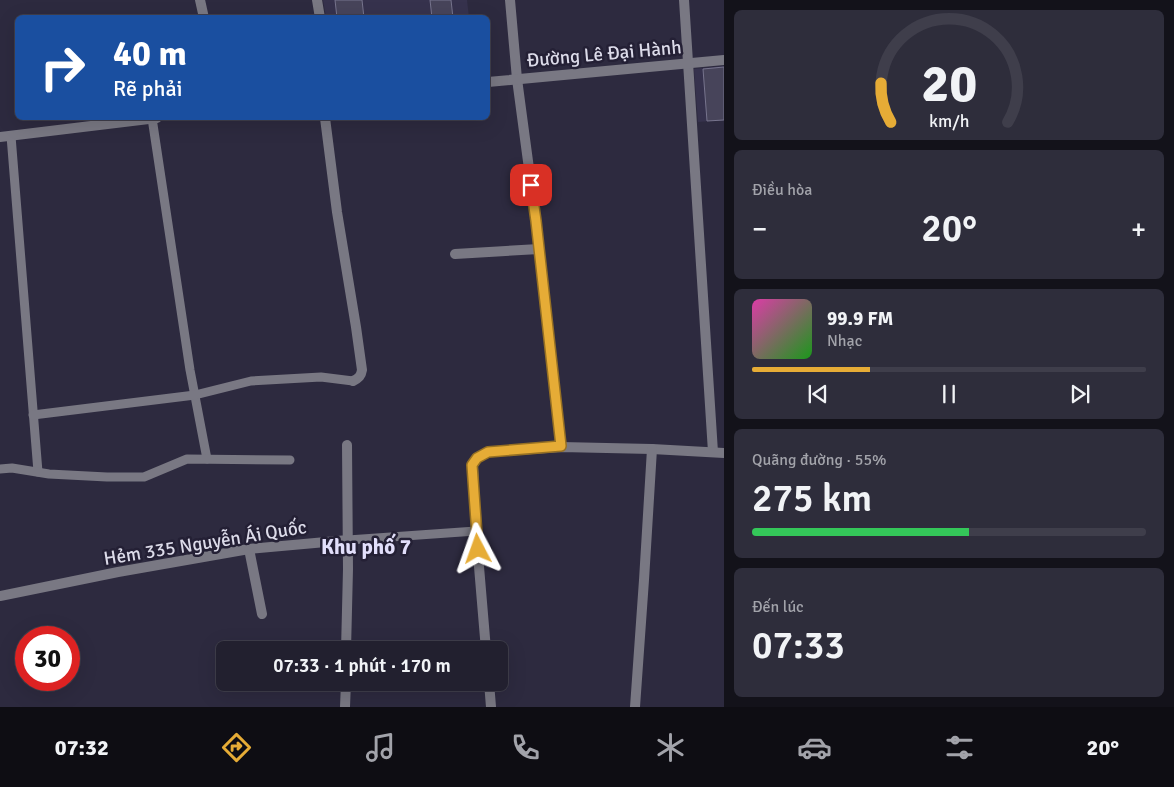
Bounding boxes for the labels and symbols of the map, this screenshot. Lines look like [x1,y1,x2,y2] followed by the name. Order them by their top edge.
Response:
[526,35,682,73] street label: Đường Lê Đại Hành
[510,164,552,206] pin
[102,515,308,571] street label: Hẻm 335 Nguyễn Ái Quốc
[451,522,503,574] position arrow
[321,533,411,560] district label: Khu phố 7
[15,626,80,691] speed limit sign: 30

